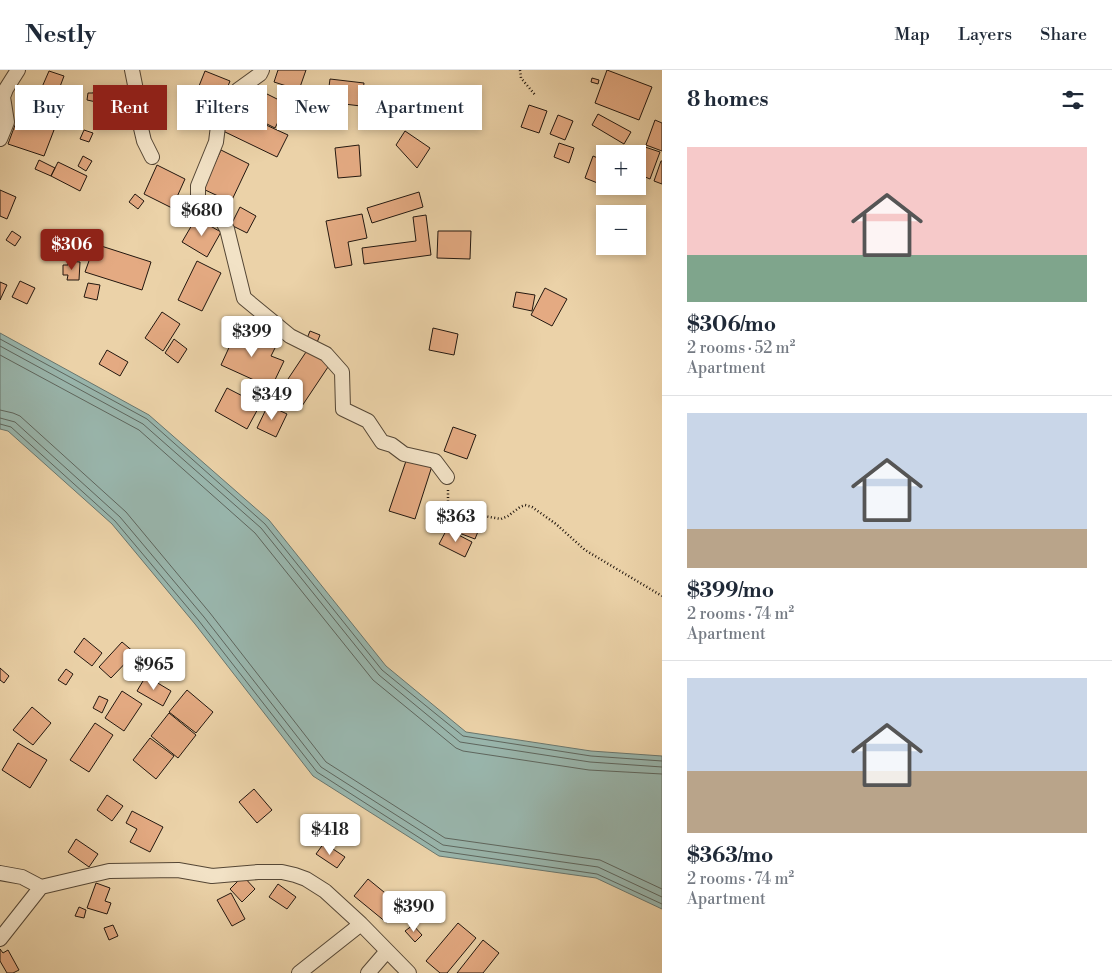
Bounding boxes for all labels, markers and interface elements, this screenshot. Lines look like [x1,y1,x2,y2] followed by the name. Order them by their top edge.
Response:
[25,20,96,50] text: Nestly
[895,23,930,46] text: Map
[958,23,1012,46] text: Layers
[1040,23,1087,46] text: Share
[15,85,83,130] chip: Buy
[93,85,167,130] chip: Rent
[177,85,267,130] chip: Filters
[277,85,348,130] chip: New
[358,85,482,130] chip: Apartment
[1059,86,1087,114] icon: filters
[687,87,769,113] text: 8 homes
[596,145,646,255] map controls
[596,145,646,195] button: +
[842,180,932,270] icon: home
[172,194,232,237] pin: $680
[181,201,223,221] text: $680
[596,205,646,255] button: −
[42,228,102,271] pin: $306
[52,235,92,255] text: $306
[687,312,776,338] text: $306/mo
[222,316,282,358] pin: $399
[232,322,272,342] text: $399
[687,338,795,358] text: 2 rooms · 52 m²
[687,358,766,378] text: Apartment
[242,378,302,421] pin: $349
[252,385,292,405] text: $349
[842,445,932,535] icon: home
[426,500,486,543] pin: $363
[437,507,475,527] text: $363
[687,578,774,604] text: $399/mo
[687,604,794,624] text: 2 rooms · 74 m²
[687,624,766,644] text: Apartment
[124,648,184,691] pin: $965
[134,655,174,675] text: $965
[842,710,932,800] icon: home
[300,814,360,856] pin: $418
[311,820,349,840] text: $418
[687,843,773,869] text: $363/mo
[687,869,794,889] text: 2 rooms · 74 m²
[687,889,766,909] text: Apartment
[384,890,444,933] pin: $390
[394,897,434,917] text: $390

